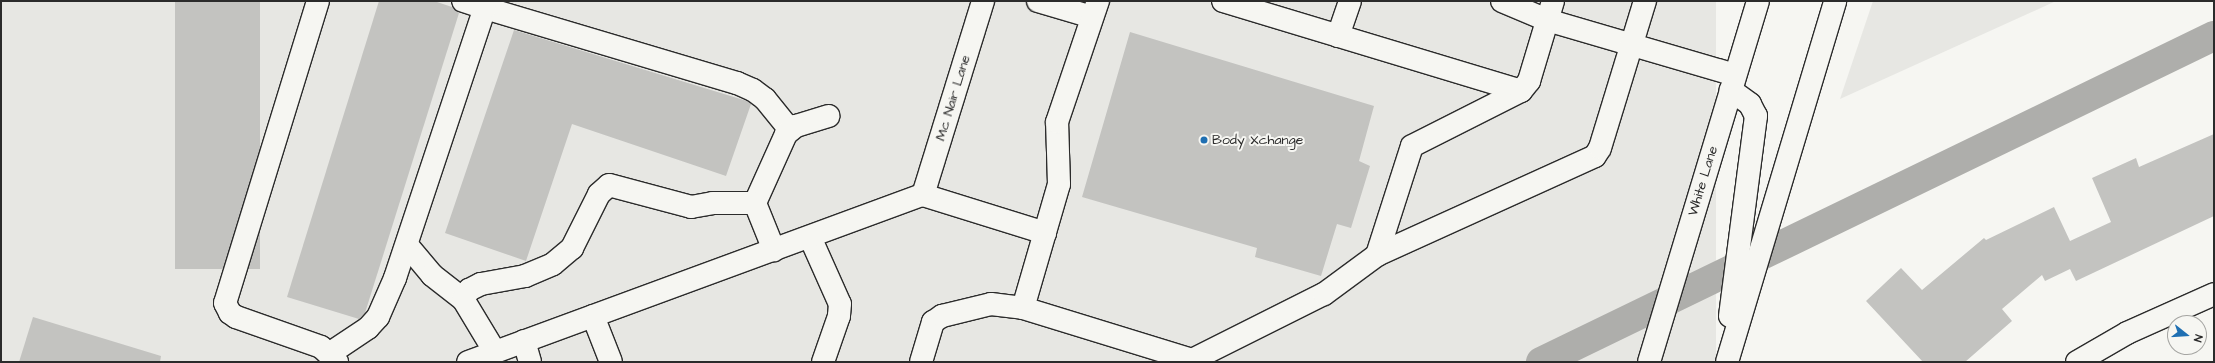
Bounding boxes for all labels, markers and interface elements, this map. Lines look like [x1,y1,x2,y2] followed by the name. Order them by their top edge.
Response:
[932,53,974,143] street label: Mc Nair Lane
[1212,132,1303,148] place label: Body Xchange
[1199,135,1209,145] marker: Body Xchange
[1684,144,1722,218] street label: White Lane
[2167,315,2207,355] north arrow
[2190,333,2206,344] text: N

